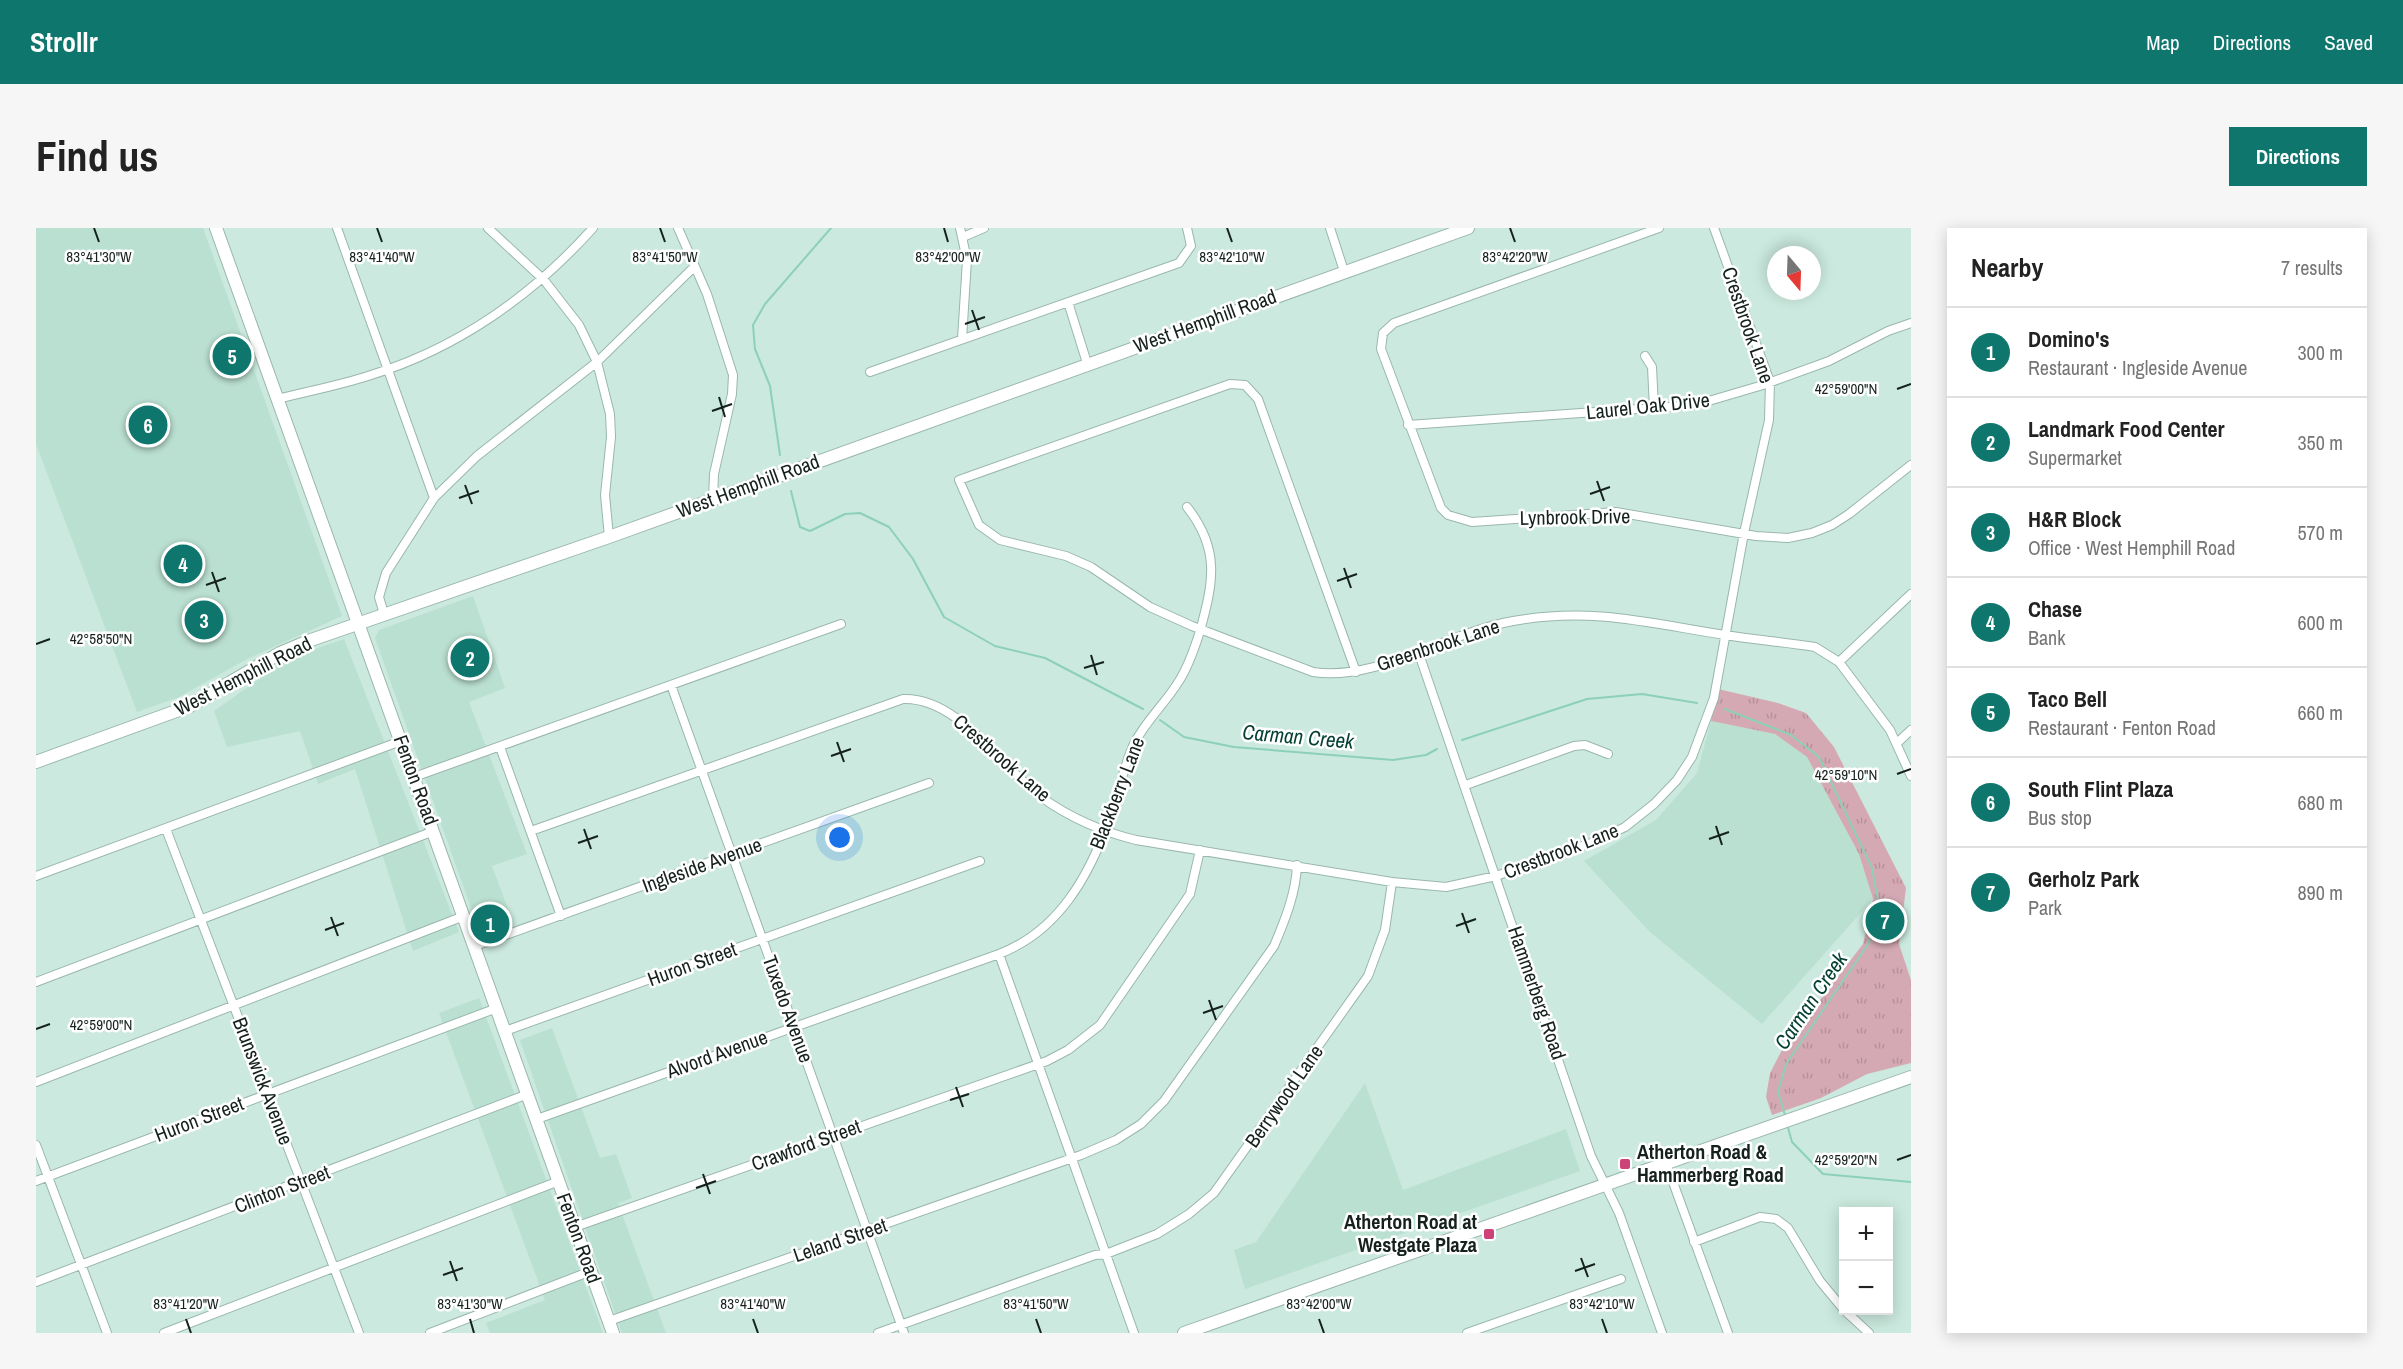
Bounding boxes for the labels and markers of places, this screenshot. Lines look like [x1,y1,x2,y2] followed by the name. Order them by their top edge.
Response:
[212,334,252,378] pin: 5
[128,402,168,448] pin: 6
[164,542,202,586] pin: 4
[184,598,224,642] pin: 3
[450,636,490,680] pin: 2
[1866,898,1904,944] pin: 7
[470,902,510,946] pin: 1
[1637,1138,1784,1188] place label: Atherton Road & Hammerberg Road
[1618,1157,1632,1171] marker: Atherton Road & Hammerberg Road
[1344,1208,1478,1258] place label: Atherton Road at Westgate Plaza
[1482,1227,1496,1241] marker: Atherton Road at Westgate Plaza

